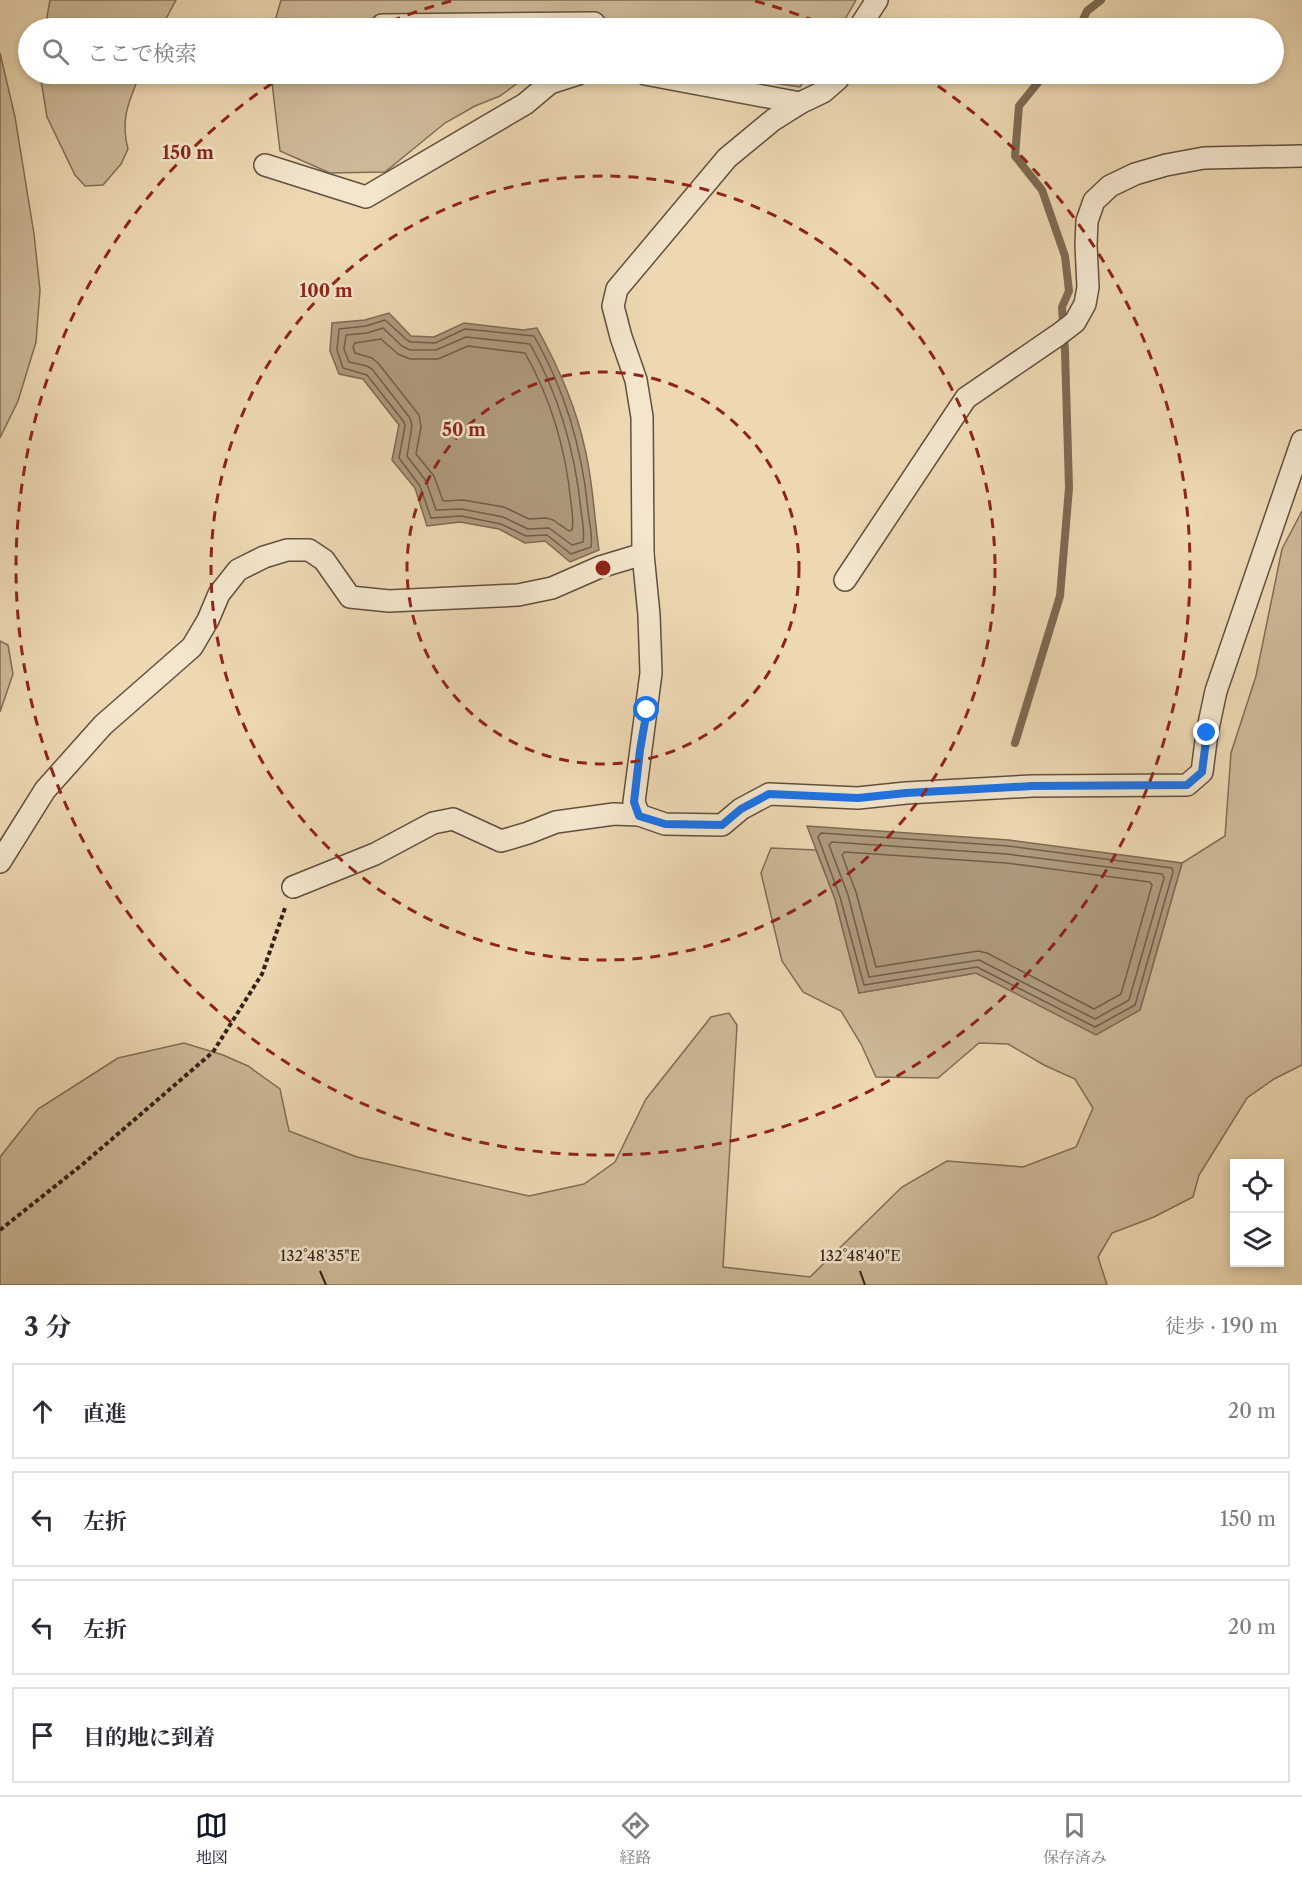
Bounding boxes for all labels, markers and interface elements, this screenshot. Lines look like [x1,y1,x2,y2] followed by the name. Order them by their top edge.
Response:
[18,18,1284,84] search box
[39,35,72,68] icon: search
[87,40,197,67] text: ここで検索
[162,142,214,164] text: 150 m
[299,280,353,302] text: 100 m
[442,419,486,441] text: 50 m
[593,558,613,578] centre of rings
[633,696,659,722] route start
[1193,719,1219,745] route end
[1230,1159,1284,1267] map controls
[1230,1159,1284,1213] button: locate
[1230,1213,1284,1267] button: layers
[280,1246,360,1265] text: 132°48'35"E
[819,1246,901,1265] text: 132°48'40"E
[24,1311,71,1343] text: 3 分
[1165,1314,1278,1338] text: 徒歩 · 190 m
[26,1395,59,1428] icon: ahead
[1228,1399,1276,1423] text: 20 m
[83,1400,127,1427] text: 直進
[26,1503,59,1536] icon: left
[1220,1507,1276,1531] text: 150 m
[83,1508,127,1535] text: 左折
[26,1611,59,1644] icon: left
[1228,1615,1276,1639] text: 20 m
[83,1616,127,1643] text: 左折
[26,1719,59,1752] icon: arrive
[83,1724,215,1751] text: 目的地に到着
[195,1809,228,1868] tab: 地図
[619,1809,652,1868] tab: 経路
[1043,1809,1107,1868] tab: 保存済み

